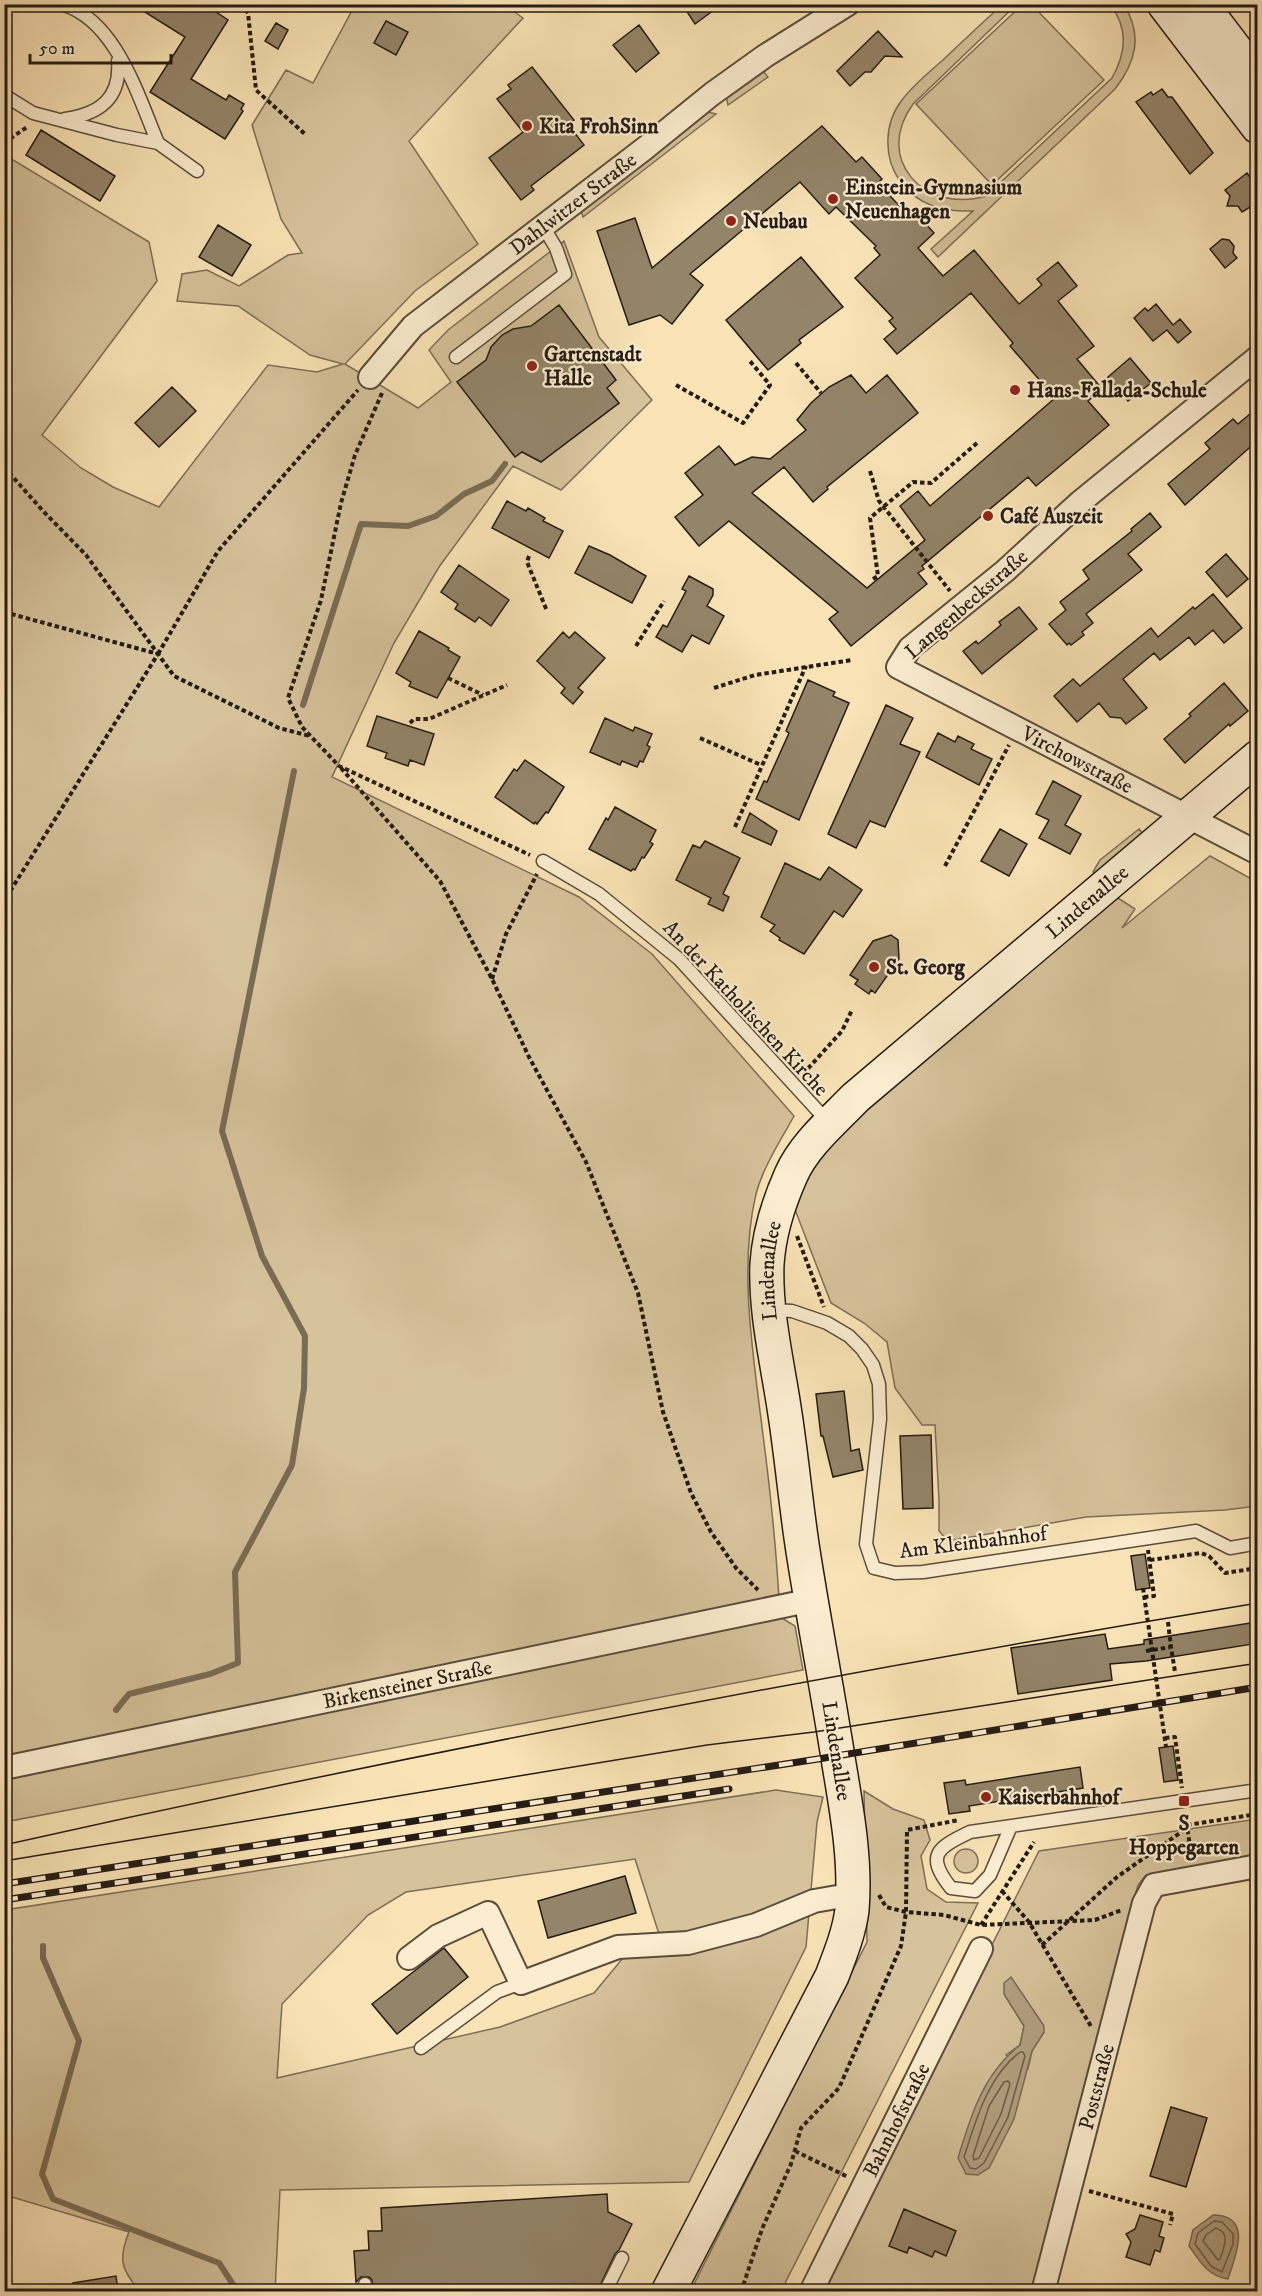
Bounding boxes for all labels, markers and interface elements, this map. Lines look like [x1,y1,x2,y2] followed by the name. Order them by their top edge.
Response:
[30,27,171,65] scale bar
[39,38,75,60] text: 50 m
[539,114,659,140] place label: Kita FrohSinn
[520,119,534,133] marker: Kita FrohSinn
[505,147,642,261] street label: Dahlwitzer Straße
[845,175,1022,225] place label: Einstein-Gymnasium Neuenhagen
[826,192,840,206] marker: Einstein-Gymnasium Neuenhagen
[743,209,808,235] place label: Neubau
[724,214,738,228] marker: Neubau
[544,342,642,392] place label: Gartenstadt Halle
[525,359,539,373] marker: Gartenstadt Halle
[1027,378,1207,404] place label: Hans-Fallada-Schule
[1008,383,1022,397] marker: Hans-Fallada-Schule
[1000,504,1103,530] place label: Café Auszeit
[981,509,995,523] marker: Café Auszeit
[900,544,1034,665] street label: Langenbeckstraße
[1016,721,1137,800] street label: Virchowstraße
[1041,860,1135,945] street label: Lindenallee
[657,915,834,1102] street label: An der Katholischen Kirche
[886,955,966,981] place label: St. Georg
[867,960,881,974] marker: St. Georg
[755,1218,788,1322] street label: Lindenallee
[898,1521,1052,1565] street label: Am Kleinbahnhof
[321,1655,495,1715] street label: Birkensteiner Straße
[815,1700,857,1803] street label: Lindenallee
[998,1785,1122,1811] place label: Kaiserbahnhof
[979,1790,993,1804] marker: Kaiserbahnhof
[1177,1794,1191,1808] marker: S Hoppegarten
[1129,1811,1240,1861] place label: S Hoppegarten
[1074,2041,1121,2133] street label: Poststraße
[858,2059,936,2182] street label: Bahnhofstraße

